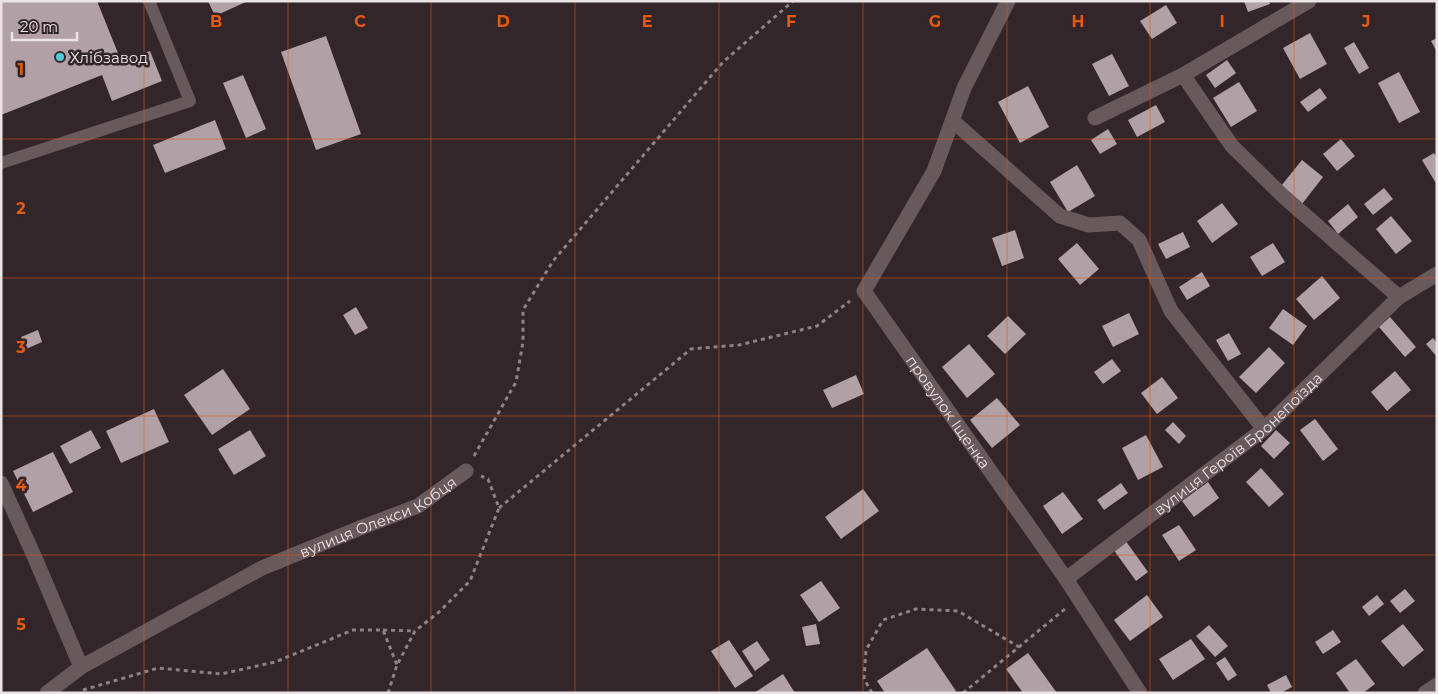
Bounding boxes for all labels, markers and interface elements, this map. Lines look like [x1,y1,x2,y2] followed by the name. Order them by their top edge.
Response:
[12,10,78,42] scale bar
[210,12,222,31] text: B
[354,12,366,31] text: C
[496,12,510,31] text: D
[642,12,652,31] text: E
[786,12,796,31] text: F
[929,12,941,31] text: G
[1072,12,1084,31] text: H
[1219,12,1225,31] text: I
[1361,12,1370,31] text: J
[20,17,58,36] text: 20 m
[70,48,148,67] place label: Хлібзавод
[54,51,66,63] marker: Хлібзавод
[18,60,24,79] text: 1
[16,199,26,218] text: 2
[15,338,26,357] text: 3
[902,351,995,472] street label: провулок Іщенка
[1150,368,1326,519] street label: вулиця Героїв Бронепоїзда
[296,472,460,561] street label: вулиця Олекси Кобця
[15,476,27,495] text: 4
[16,615,26,634] text: 5

